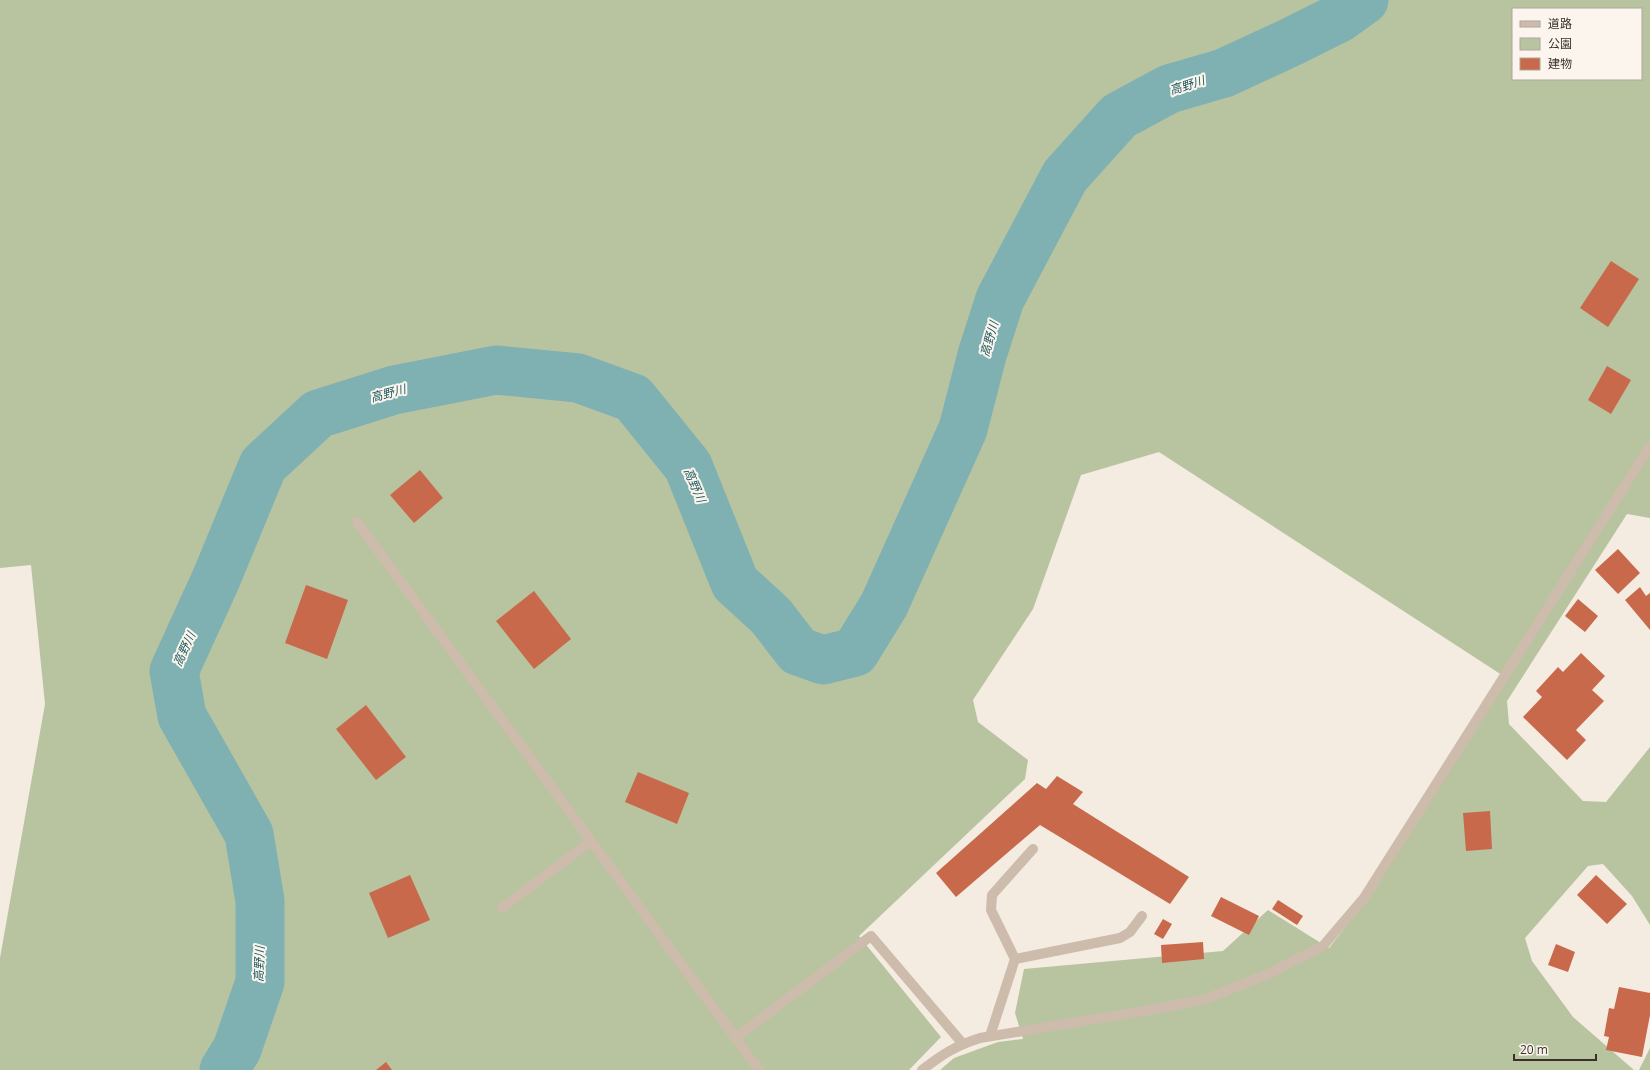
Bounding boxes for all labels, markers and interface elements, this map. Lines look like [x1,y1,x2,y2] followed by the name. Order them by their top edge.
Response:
[1512,8,1642,80] legend
[1548,15,1572,32] text: 道路
[1548,35,1572,52] text: 公園
[1548,55,1572,72] text: 建物
[1167,71,1209,99] water label: 高野川
[976,317,1003,359] water label: 高野川
[368,380,410,406] water label: 高野川
[680,465,711,507] water label: 高野川
[169,627,200,669] water label: 高野川
[250,944,268,982] water label: 高野川
[1514,1036,1596,1062] scale bar
[1520,1041,1548,1058] text: 20 m

